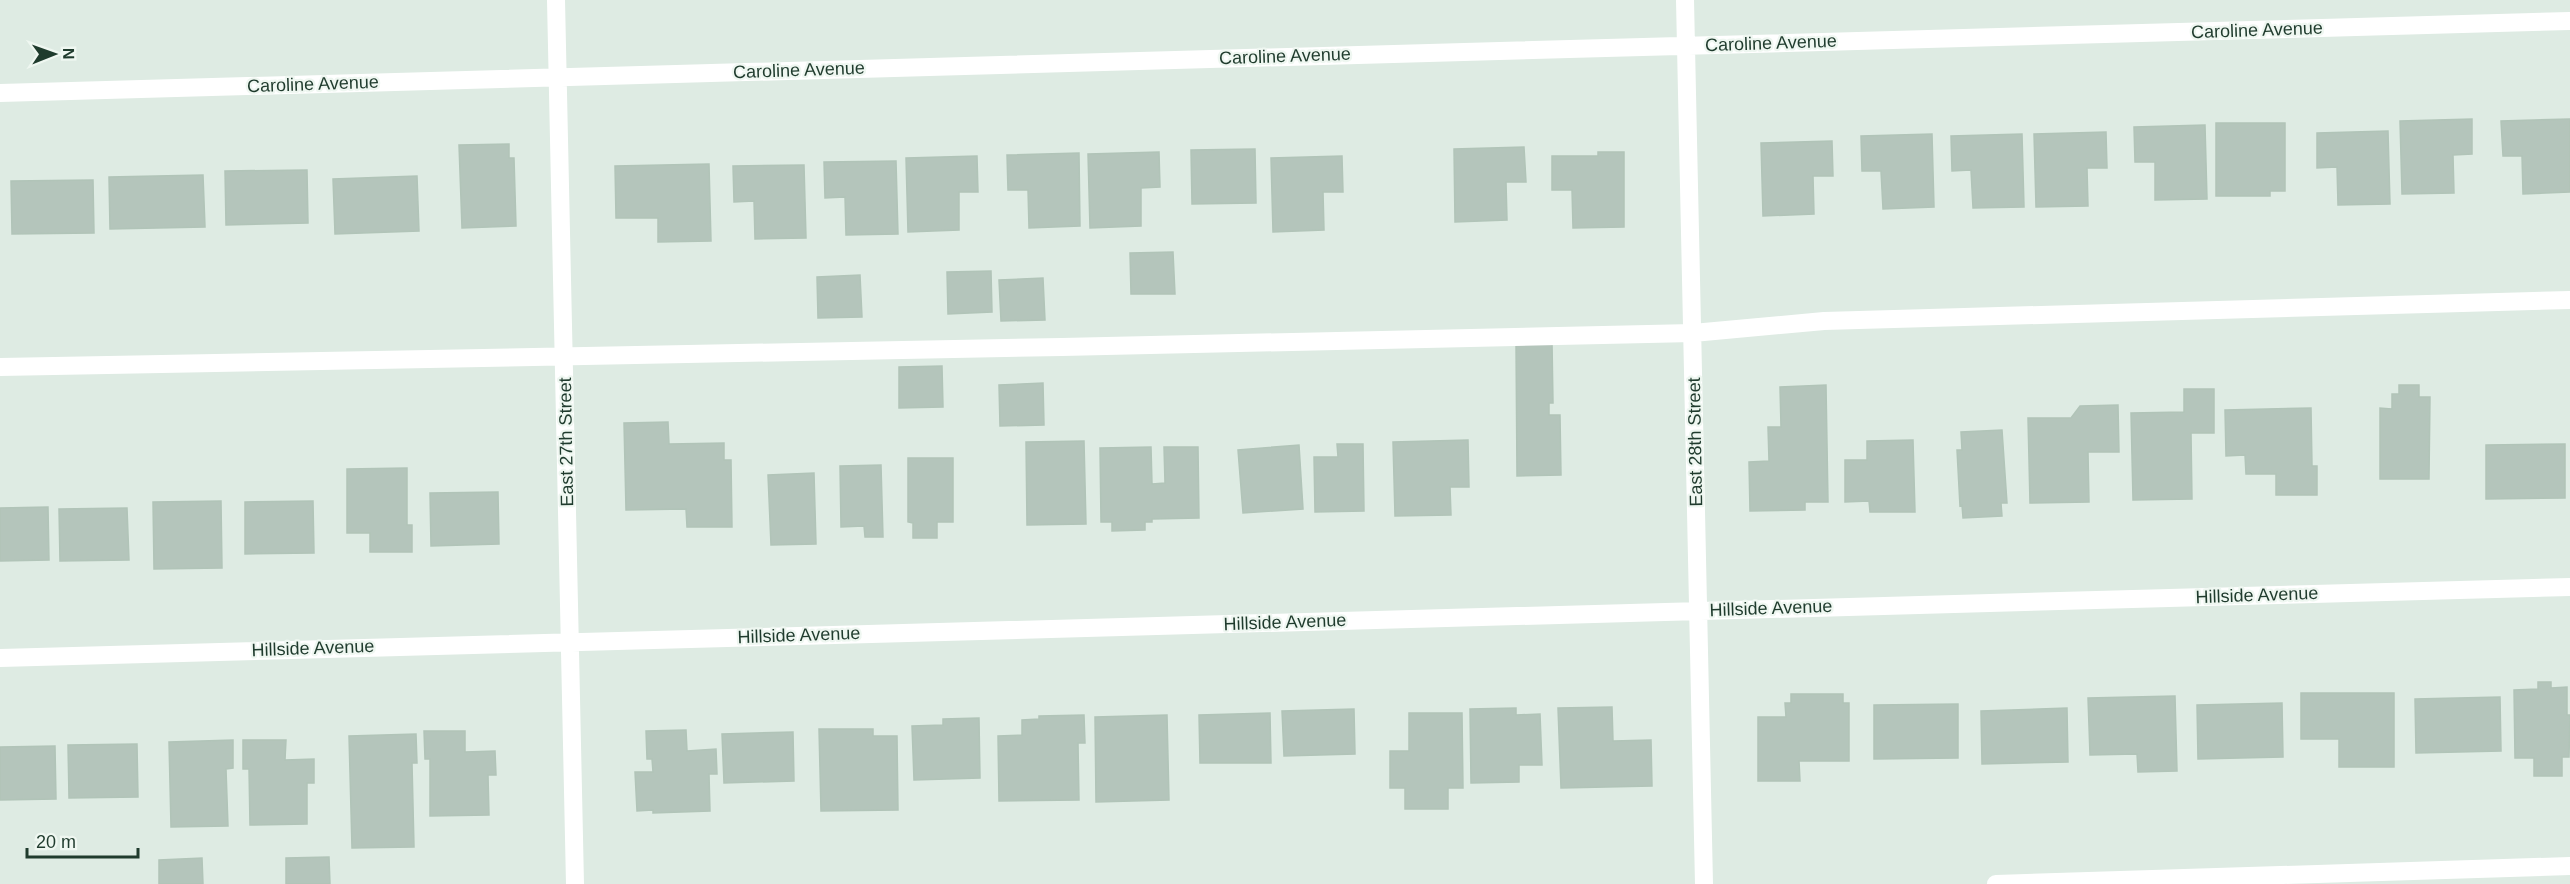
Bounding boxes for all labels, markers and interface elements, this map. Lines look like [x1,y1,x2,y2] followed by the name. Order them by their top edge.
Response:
[2191,18,2323,42] street label: Caroline Avenue
[24,24,84,84] north arrow
[1705,31,1837,55] street label: Caroline Avenue
[1219,44,1351,68] street label: Caroline Avenue
[60,48,77,60] text: N
[733,58,865,82] street label: Caroline Avenue
[247,72,379,96] street label: Caroline Avenue
[555,377,577,507] street label: East 27th Street
[1684,377,1706,507] street label: East 28th Street
[2195,583,2319,607] street label: Hillside Avenue
[1709,596,1833,620] street label: Hillside Avenue
[1223,610,1347,634] street label: Hillside Avenue
[737,623,861,647] street label: Hillside Avenue
[251,636,375,660] street label: Hillside Avenue
[27,821,138,859] scale bar
[36,832,76,852] text: 20 m

